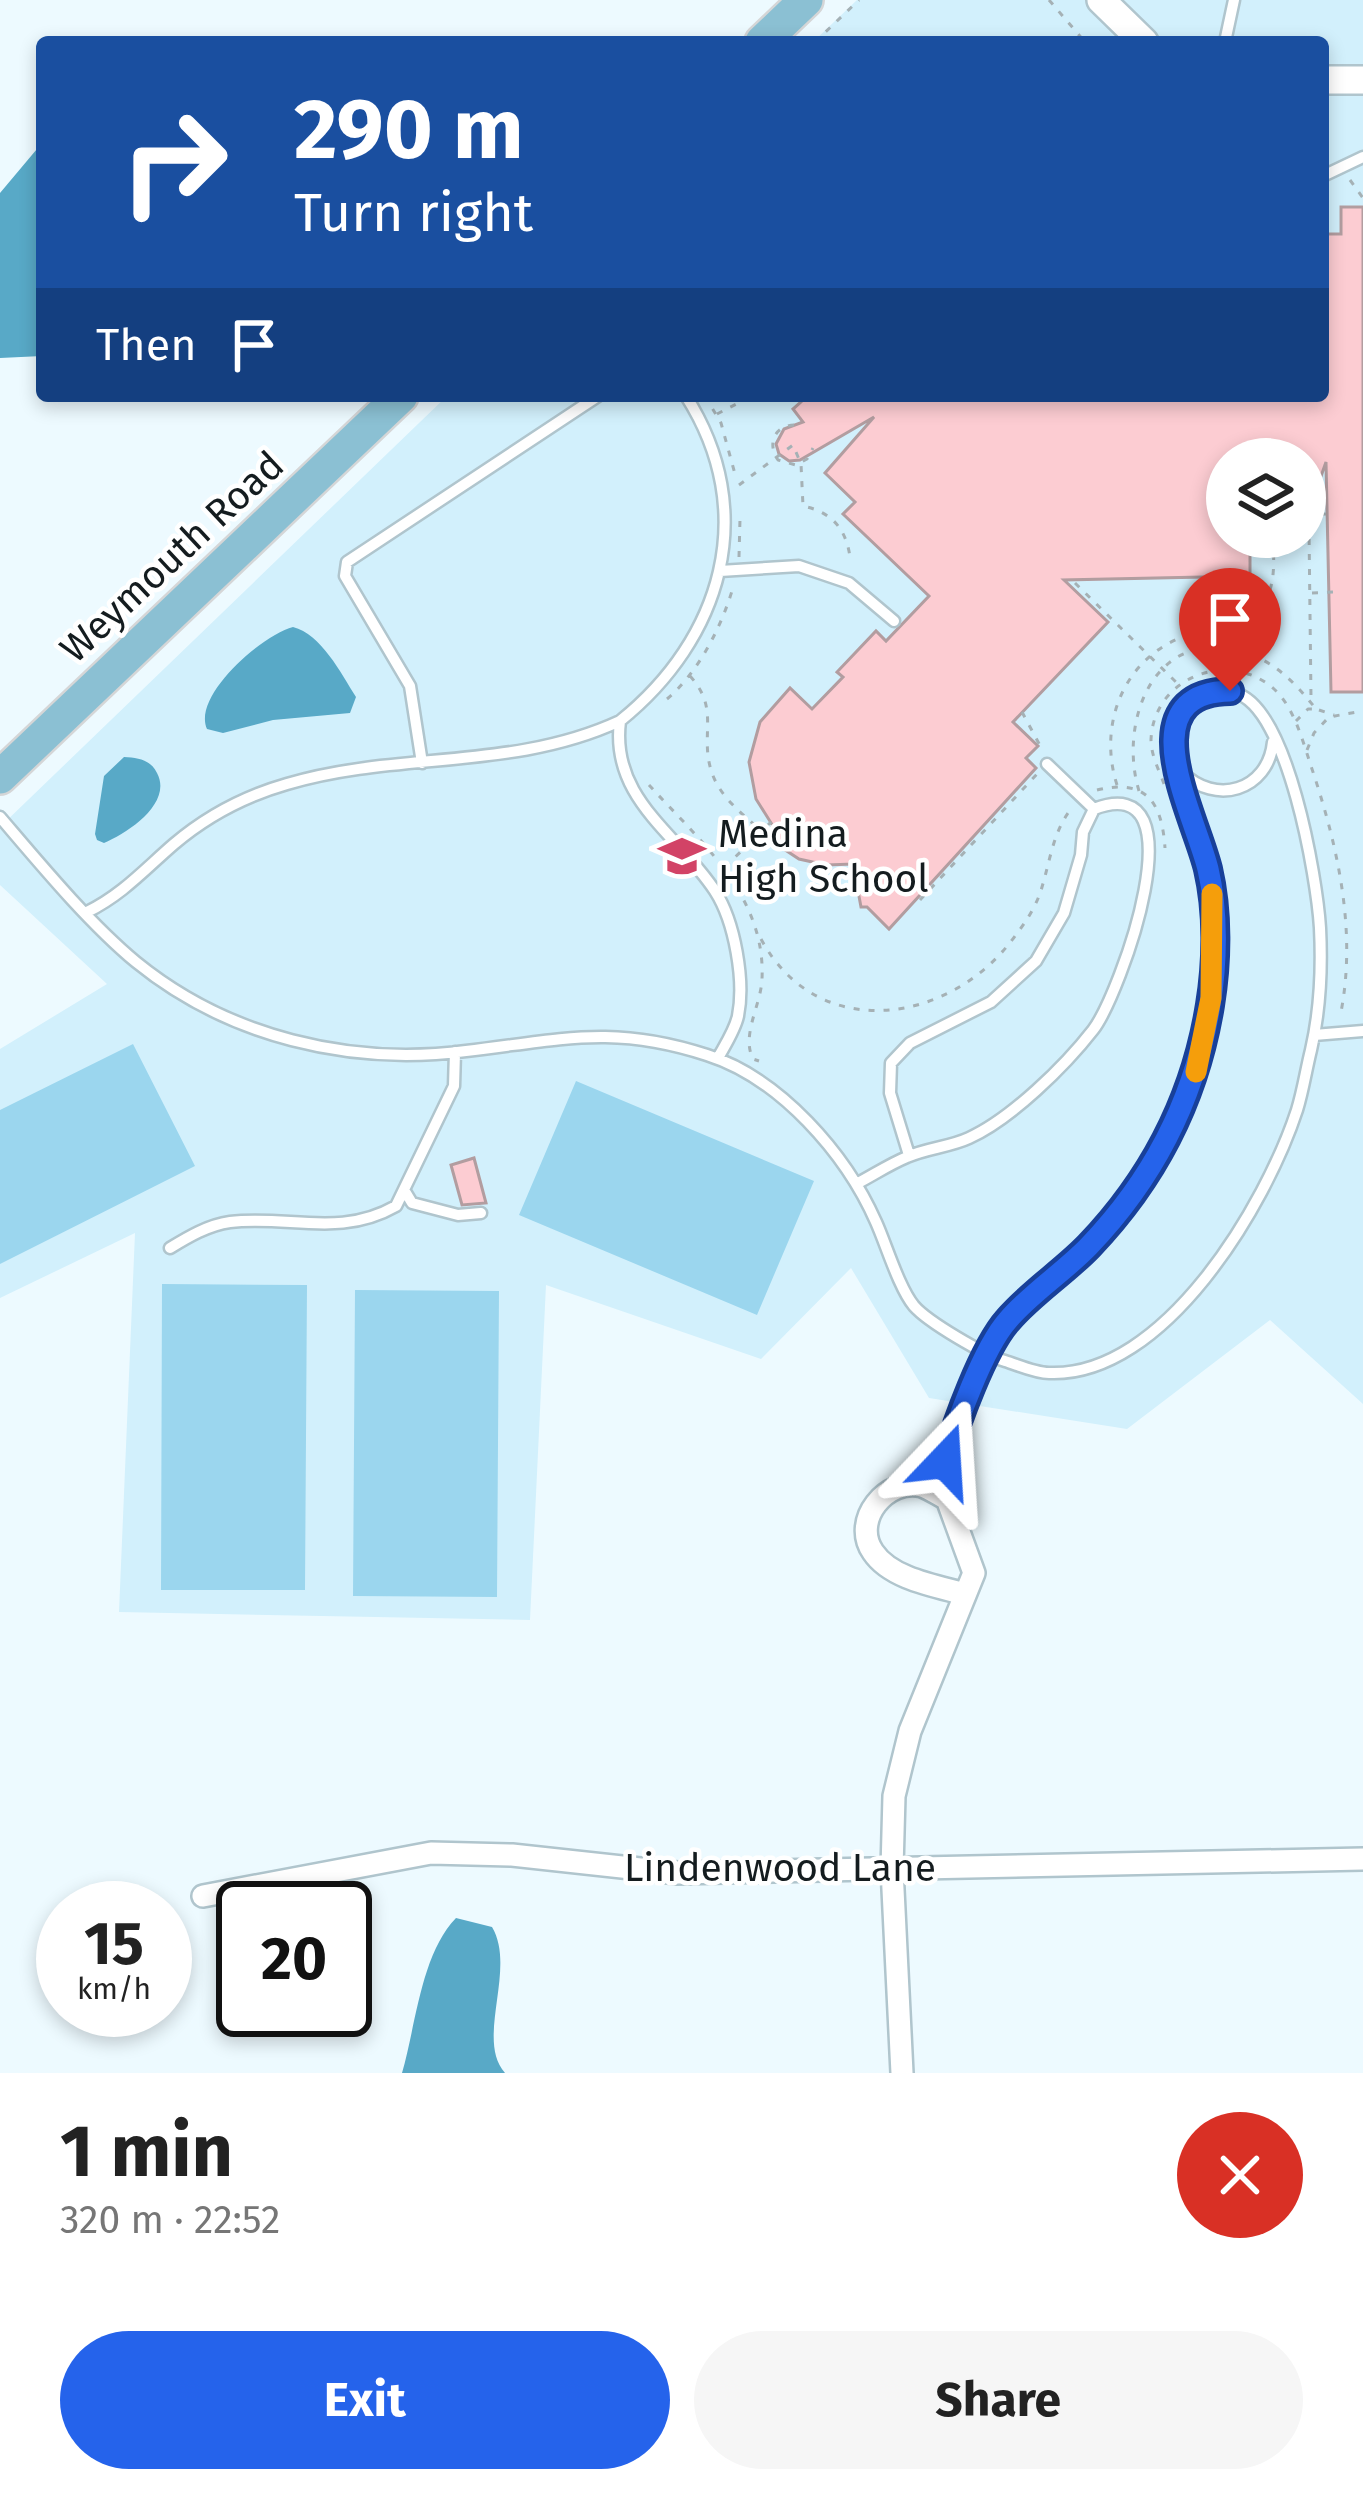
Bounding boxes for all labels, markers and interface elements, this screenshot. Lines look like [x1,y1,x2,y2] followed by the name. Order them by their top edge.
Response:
[294,79,524,180] text: 290 m
[96,84,252,240] icon: right
[294,181,533,245] text: Turn right
[221,312,287,378] icon: arrive
[96,318,197,372] text: Then
[1206,438,1326,558] map controls
[1206,438,1326,558] button: layers
[51,442,293,672] street label: Weymouth Road
[1179,568,1281,691] pin
[1197,586,1263,652] icon: arrive
[718,811,929,902] place label: Medina High School
[657,831,707,881] school or university icon: Medina High School
[882,1398,1008,1524] position arrow
[624,1845,936,1891] street label: Lindenwood Lane
[216,1881,372,2037] speed limit sign: 20
[84,1908,144,1980] text: 15
[77,1971,151,2007] text: km/h
[60,2109,233,2195] text: 1 min
[1177,2112,1303,2238] button: close
[60,2197,280,2243] text: 320 m · 22:52
[60,2331,670,2469] button: Exit
[694,2331,1303,2469] button: Share

